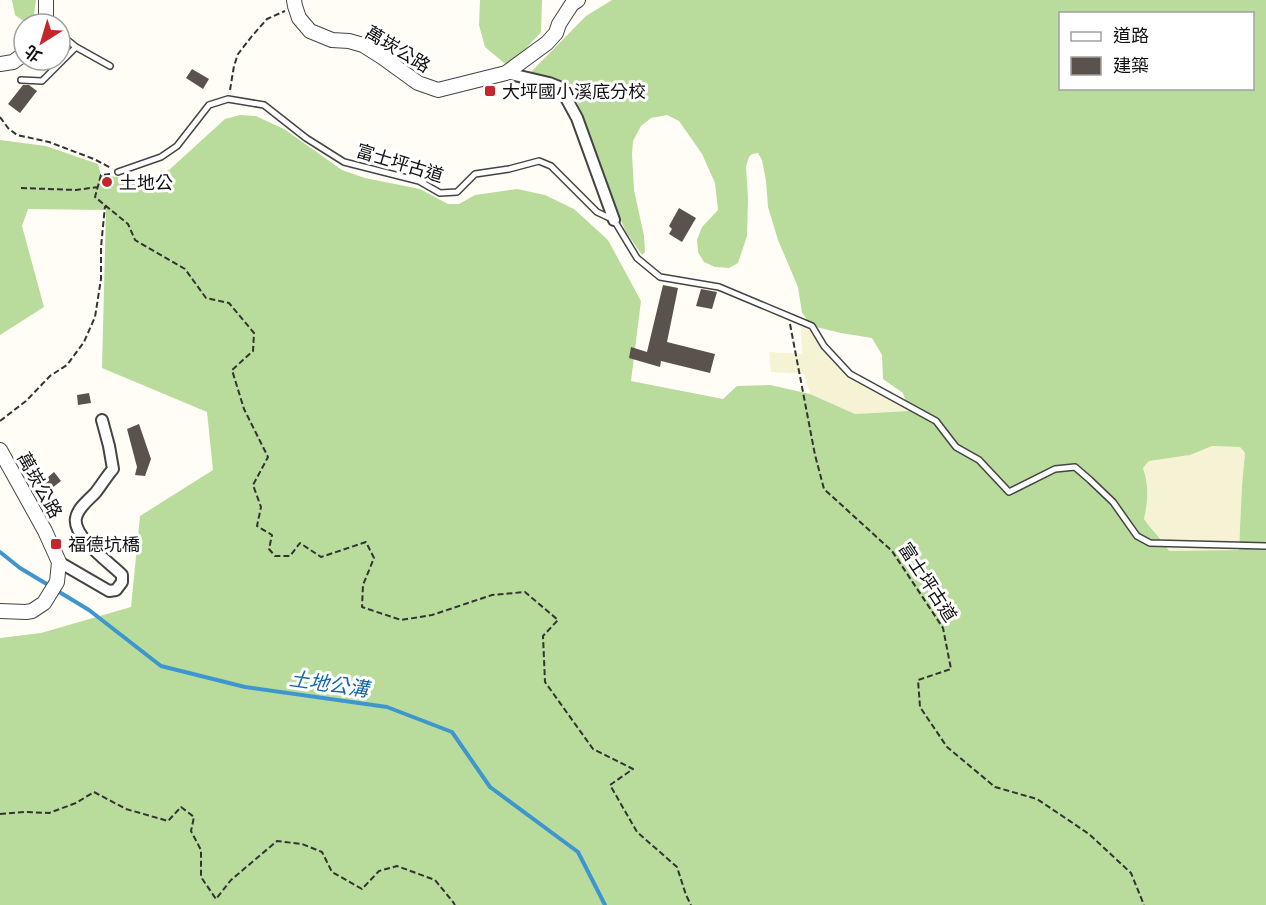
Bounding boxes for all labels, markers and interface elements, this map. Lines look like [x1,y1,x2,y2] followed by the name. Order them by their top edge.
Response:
[12,12,72,72] north arrow
[1059,12,1254,90] legend
[362,21,434,77] street label: 萬崁公路
[1113,25,1149,46] text: 道路
[21,41,45,66] text: 北
[1113,55,1149,76] text: 建築
[502,81,646,102] place label: 大坪國小溪底分校
[483,84,497,98] marker: 大坪國小溪底分校
[354,140,446,186] street label: 富士坪古道
[119,172,173,193] place label: 土地公
[100,175,114,189] marker: 土地公
[13,448,67,522] street label: 萬崁公路
[68,534,140,555] place label: 福德坑橋
[49,537,63,551] marker: 福德坑橋
[895,539,961,625] street label: 富士坪古道
[288,667,373,702] water label: 土地公溝

